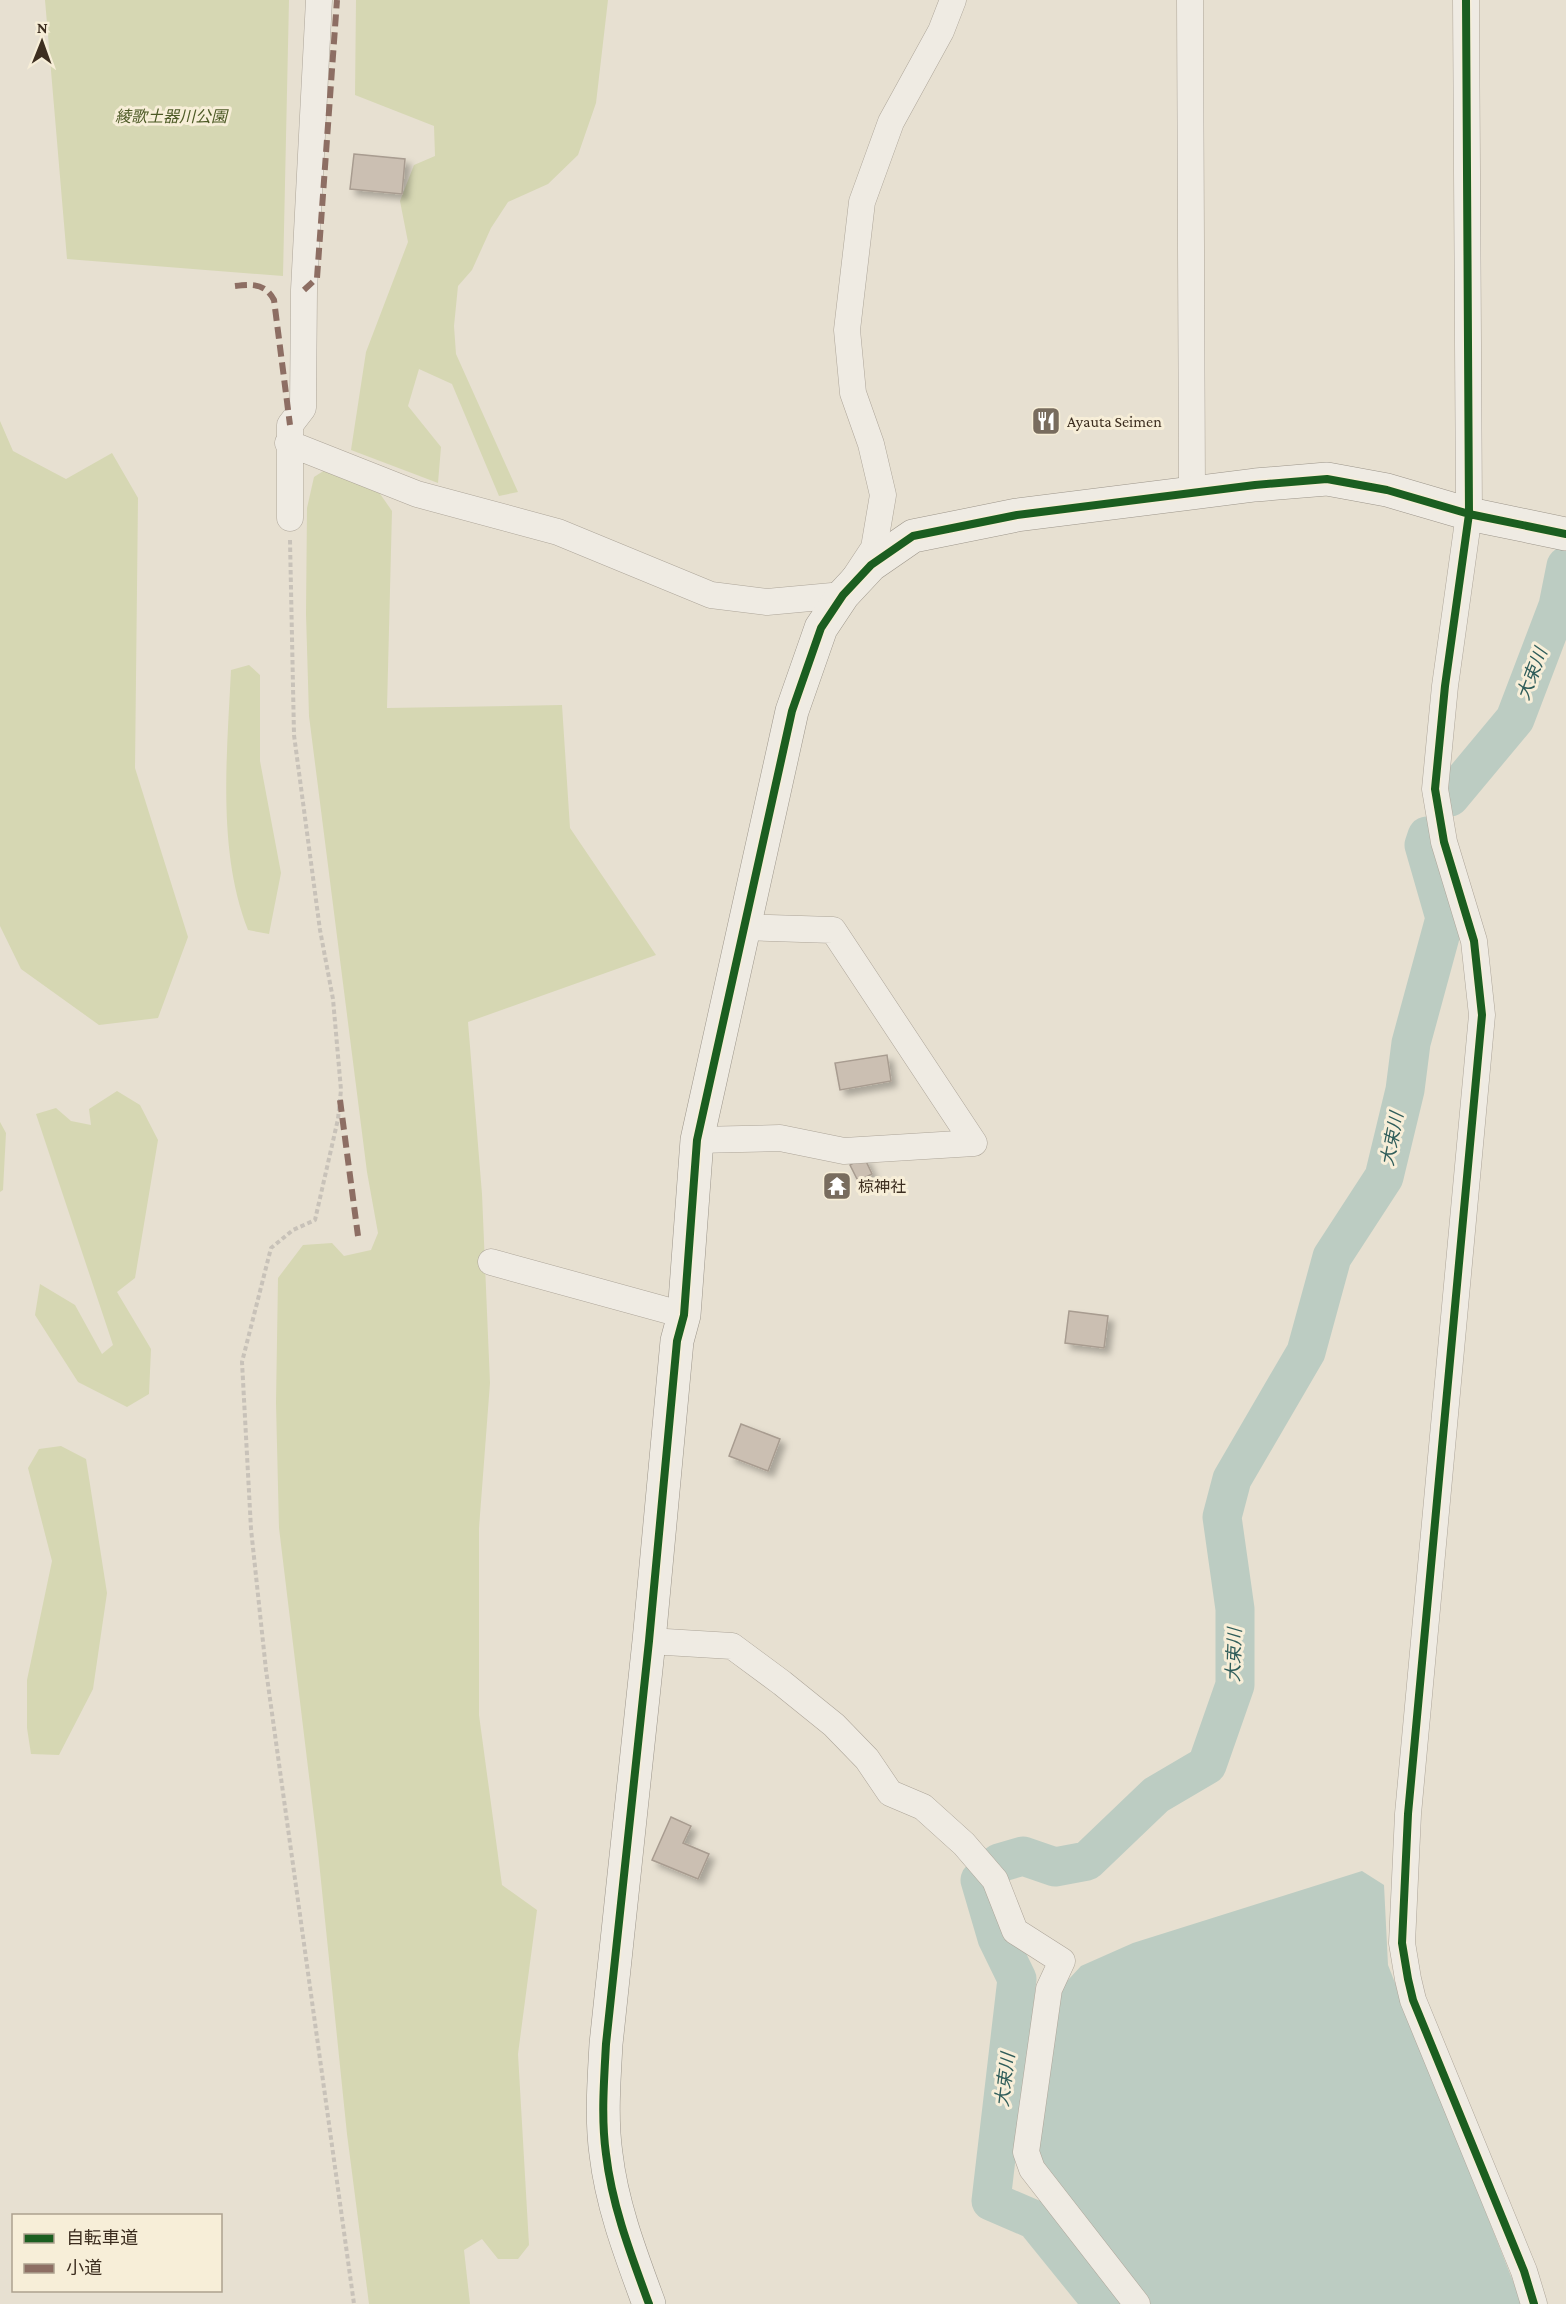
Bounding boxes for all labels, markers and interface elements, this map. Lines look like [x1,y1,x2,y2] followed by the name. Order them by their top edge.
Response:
[12,12,72,72] north arrow
[37,19,48,36] text: N
[115,108,229,125] park label: 綾歌土器川公園
[1030,405,1062,437] restaurant icon: Ayauta Seimen
[1067,413,1162,431] place label: Ayauta Seimen
[1513,643,1552,703] water label: 大束川
[1377,1109,1407,1167] water label: 大束川
[821,1170,853,1202] temple icon: 椋神社
[858,1178,906,1195] place label: 椋神社
[1223,1626,1245,1682] water label: 大束川
[992,2050,1018,2108] water label: 大束川
[12,2214,222,2292] legend
[66,2228,138,2248] text: 自転車道
[66,2258,102,2278] text: 小道

